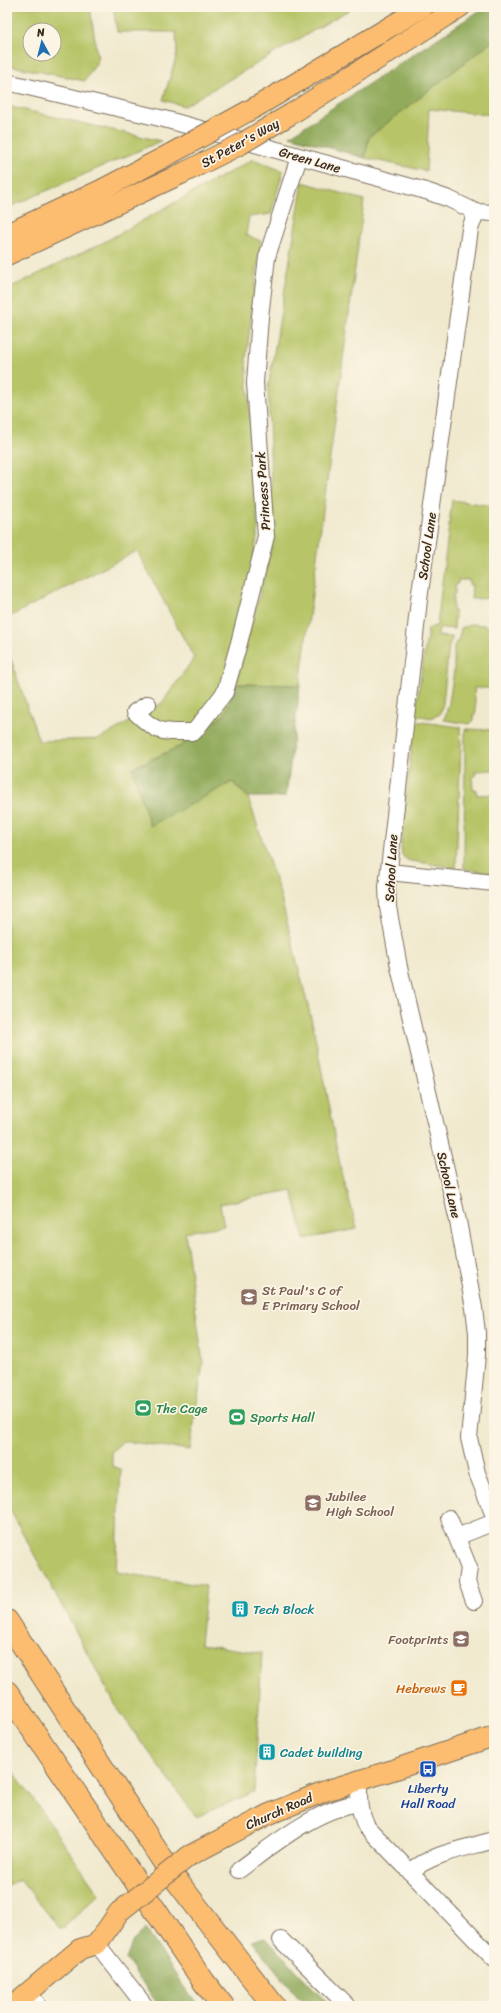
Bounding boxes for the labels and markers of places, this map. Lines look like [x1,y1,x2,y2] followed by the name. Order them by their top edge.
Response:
[262,1279,360,1317] place label: St Paul's C of E Primary School
[239,1287,259,1307] school or university icon: St Paul's C of E Primary School
[156,1397,208,1420] place label: The Cage
[133,1398,153,1418] sports icon: The Cage
[250,1406,315,1429] place label: Sports Hall
[227,1407,247,1427] sports icon: Sports Hall
[325,1485,394,1523] place label: Jubilee High School
[303,1493,323,1513] school or university icon: Jubilee High School
[253,1598,315,1621] place label: Tech Block
[230,1599,250,1619] building icon: Tech Block
[388,1628,449,1651] place label: Footprints
[451,1629,471,1649] school or university icon: Footprints
[396,1677,447,1700] place label: Hebrews
[449,1678,469,1698] cafe icon: Hebrews
[280,1741,363,1764] place label: Cadet building
[257,1742,277,1762] building icon: Cadet building
[418,1759,438,1779] bus stop icon: Liberty Hall Road
[401,1777,456,1815] place label: Liberty Hall Road

